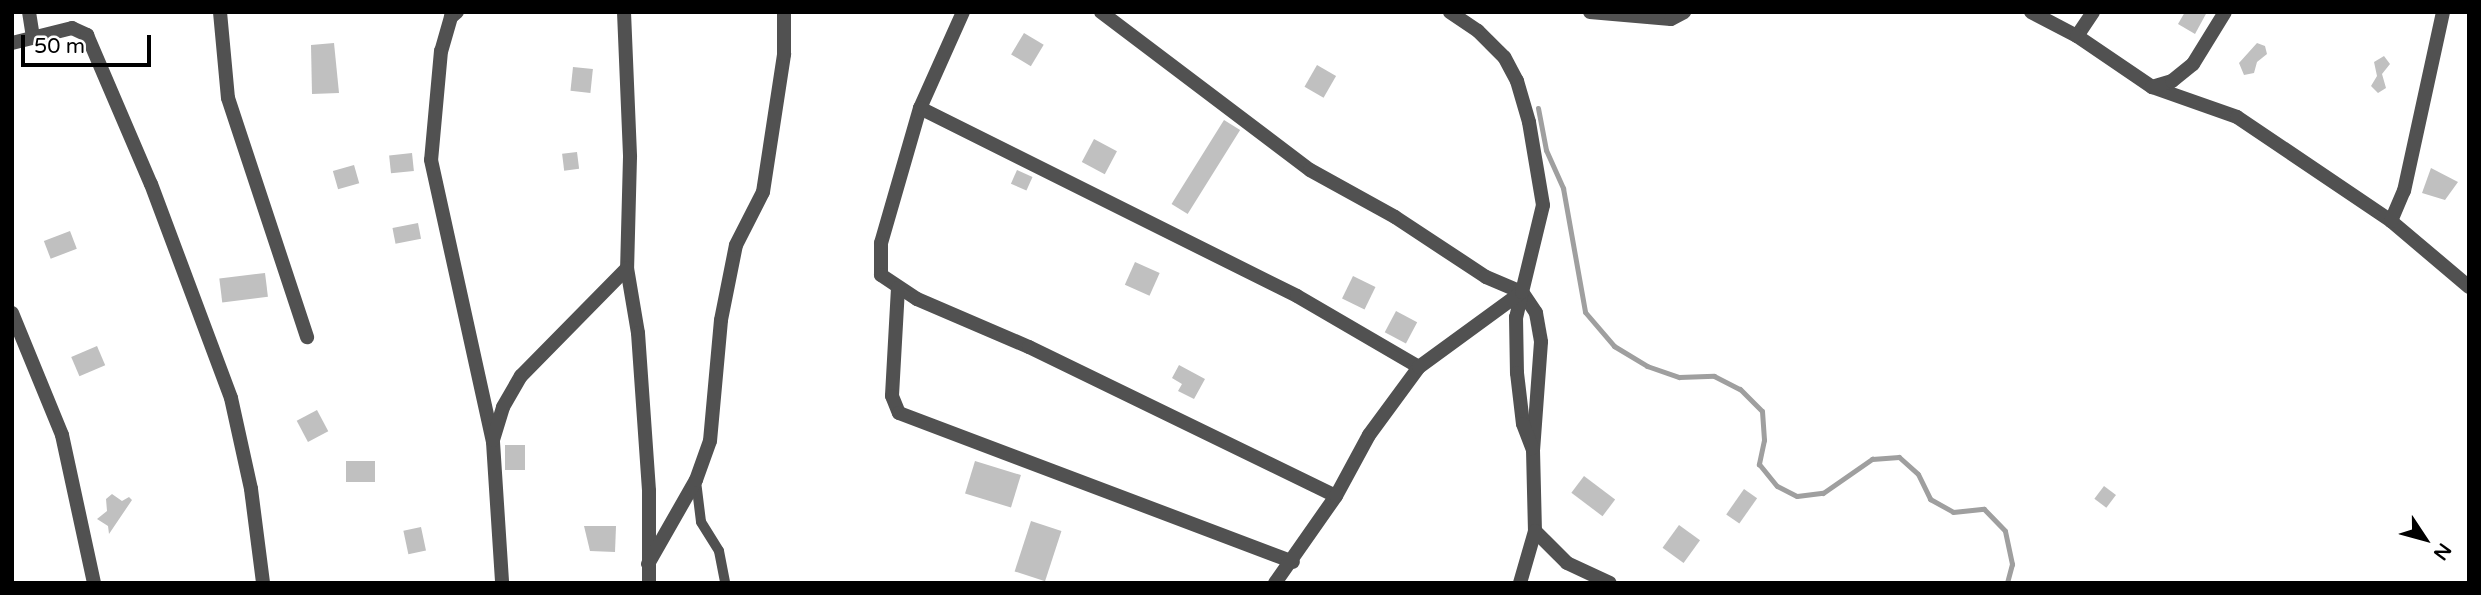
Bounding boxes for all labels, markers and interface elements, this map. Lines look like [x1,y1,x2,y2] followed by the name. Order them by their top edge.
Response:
[24,21,154,65] scale bar
[34,34,85,59] text: 50 m
[2390,504,2460,574] north arrow
[2429,539,2455,564] text: N

